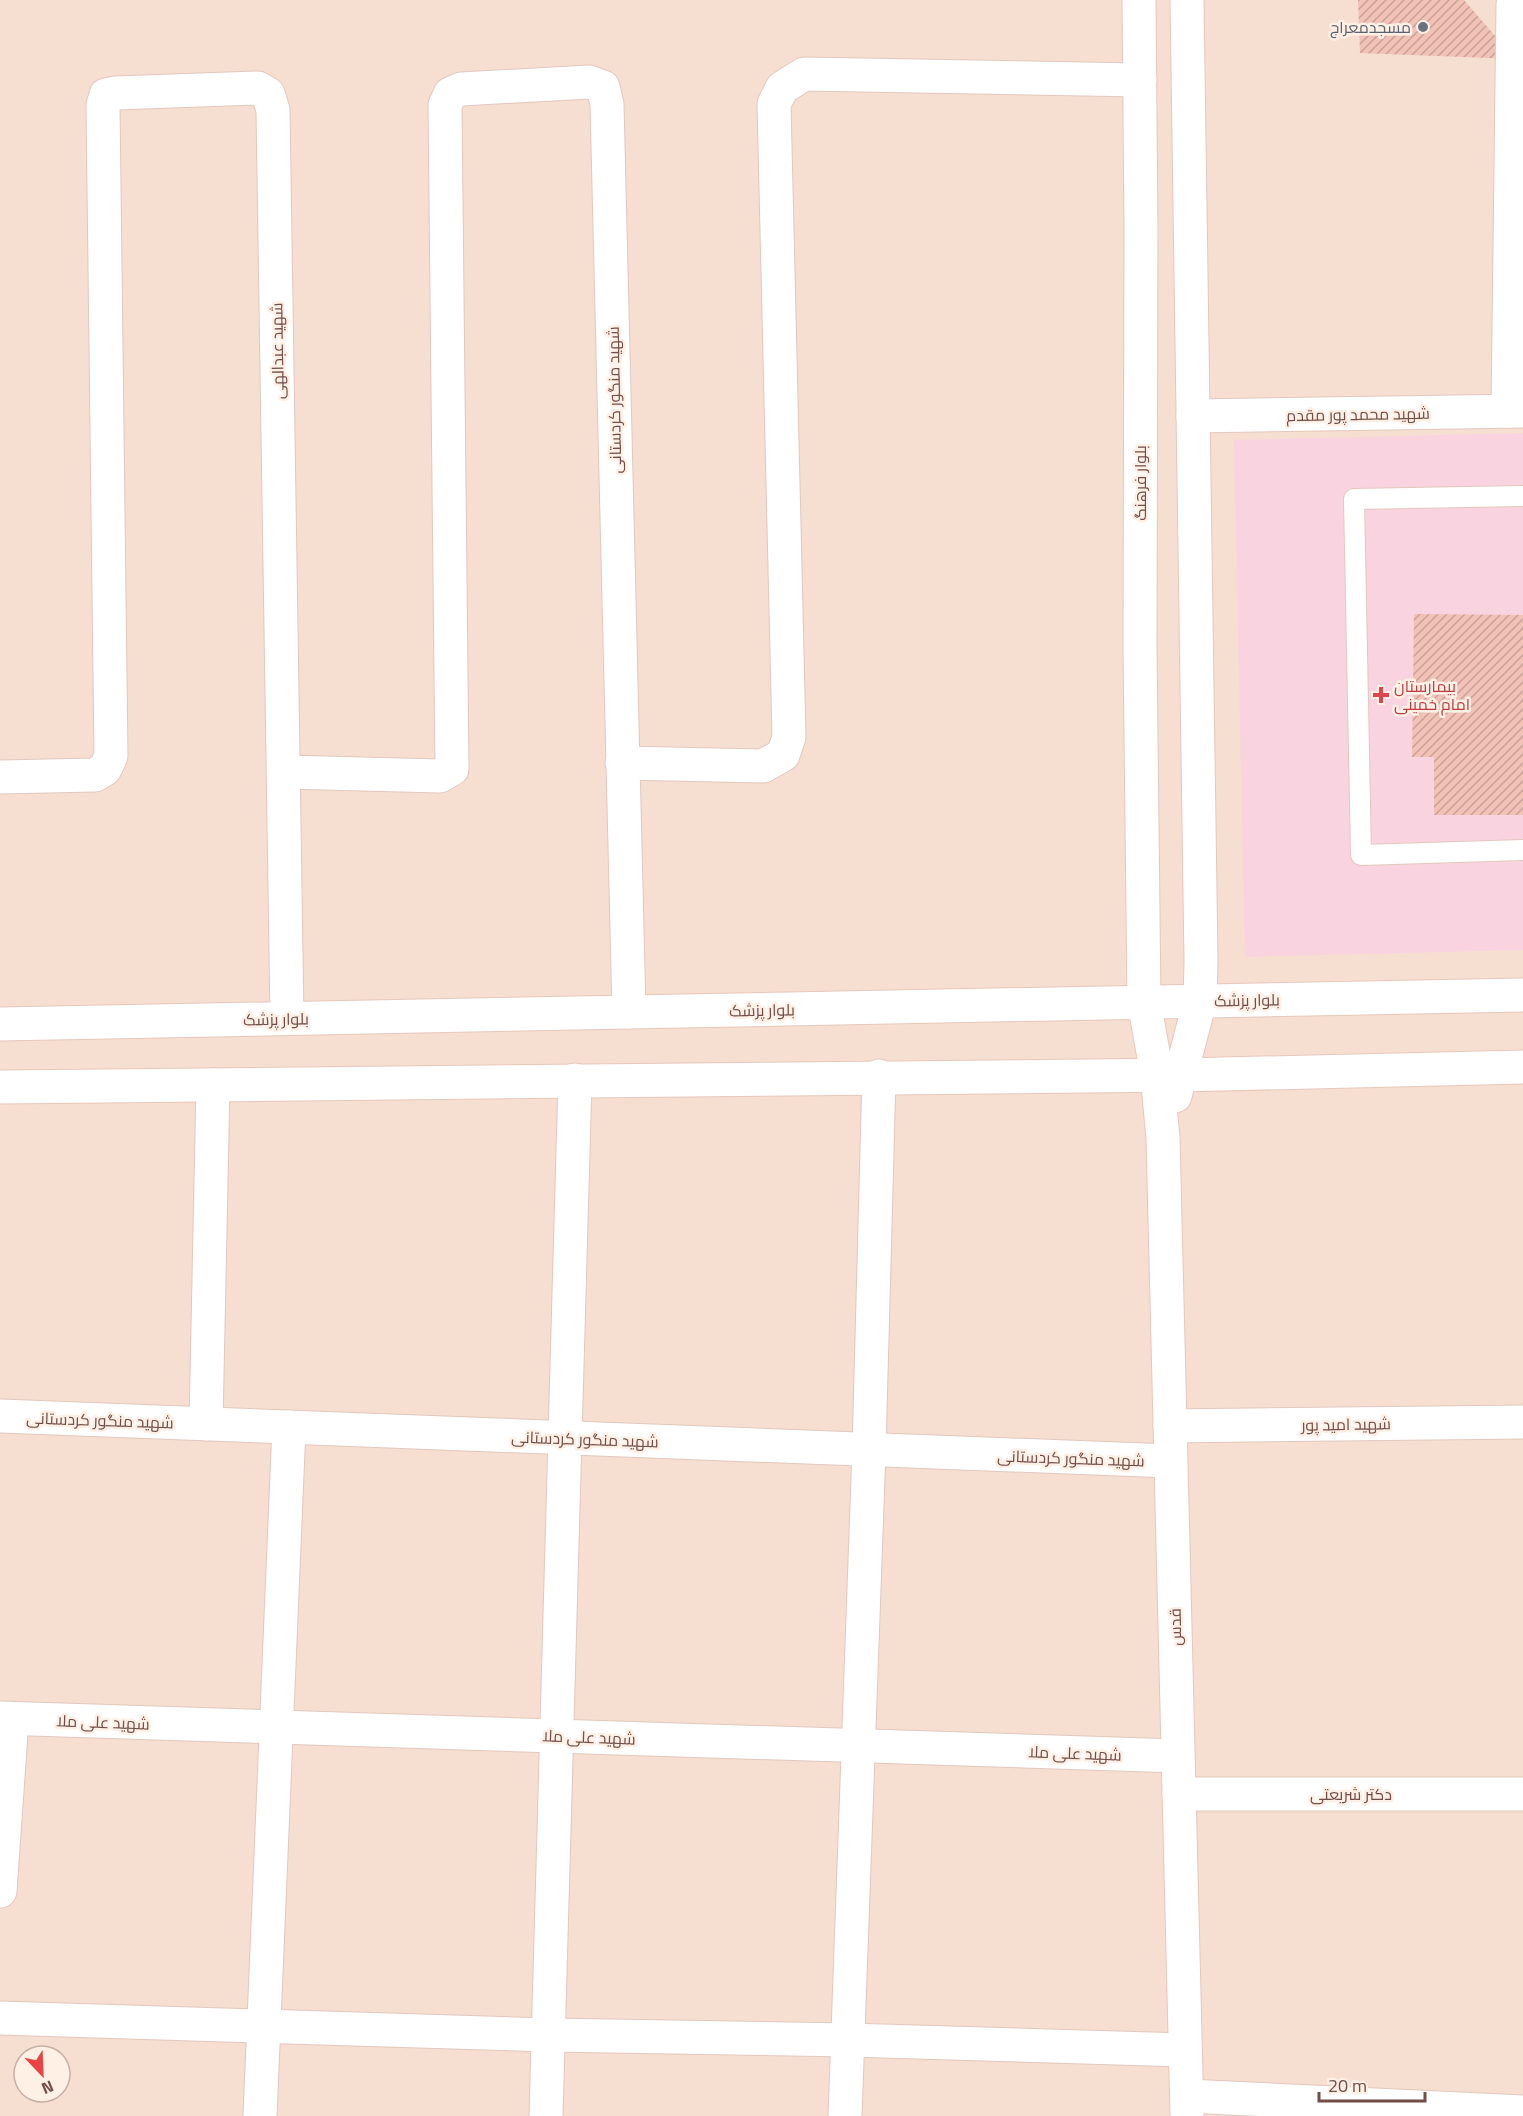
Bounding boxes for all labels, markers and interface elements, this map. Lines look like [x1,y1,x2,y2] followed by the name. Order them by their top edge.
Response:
[1330,15,1411,39] place label: مسجدمعراج
[1416,20,1430,34] marker: مسجدمعراج
[264,302,290,400] street label: شهید عبدالهی
[601,326,627,474] street label: شهید منگور کردستانی
[1286,401,1430,427] street label: شهید محمد پور مقدم
[1128,445,1152,521] street label: بلوار فرهنگ
[1394,674,1470,716] place label: بیمارستان امام خمینی
[1372,686,1390,704] marker: بیمارستان امام خمینی
[1214,987,1280,1013] street label: بلوار پزشک
[729,997,795,1023] street label: بلوار پزشک
[243,1006,309,1032] street label: بلوار پزشک
[26,1405,174,1435] street label: شهید منگور کردستانی
[1300,1411,1391,1437] street label: شهید امید پور
[511,1424,659,1454] street label: شهید منگور کردستانی
[997,1443,1145,1473] street label: شهید منگور کردستانی
[1163,1608,1187,1646] street label: قدس
[56,1708,150,1736] street label: شهید علی ملا
[542,1723,636,1751] street label: شهید علی ملا
[1028,1739,1122,1767] street label: شهید علی ملا
[1310,1782,1392,1806] street label: دکتر شریعتی
[12,2044,72,2104] north arrow
[1319,2065,1426,2103] scale bar
[1328,2072,1367,2099] text: 20 m
[38,2075,58,2101] text: N

